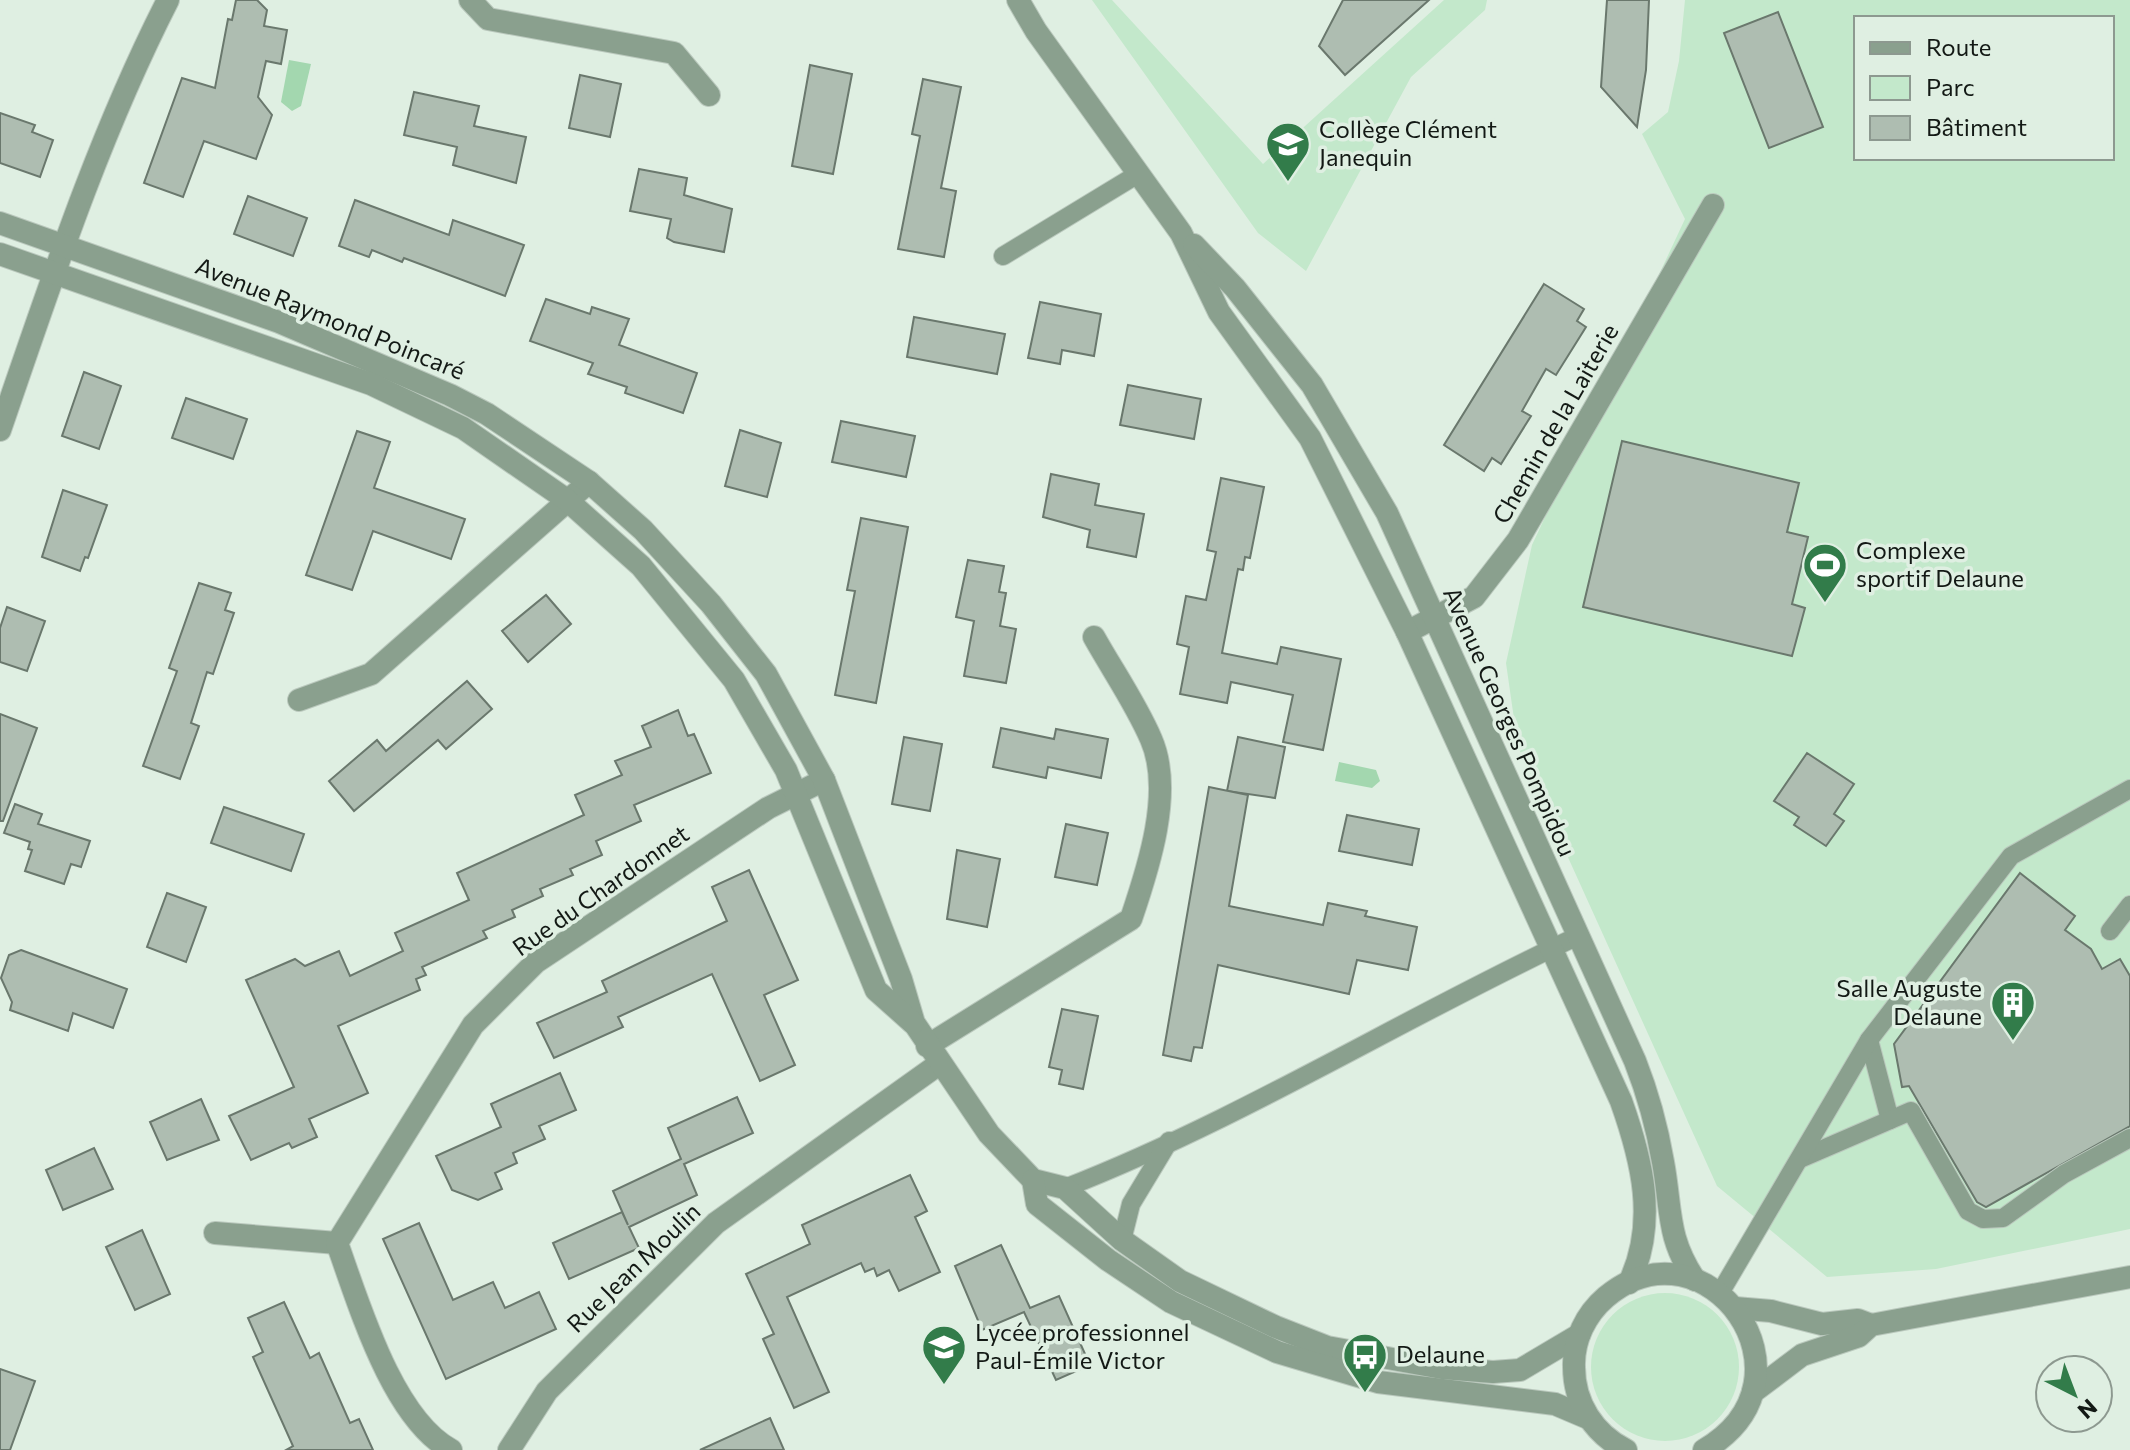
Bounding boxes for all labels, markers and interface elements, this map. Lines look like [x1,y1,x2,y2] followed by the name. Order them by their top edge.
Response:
[1854,16,2114,160] legend
[1926,32,1991,61] text: Route
[1926,72,1975,101] text: Parc
[1926,112,2027,141] text: Bâtiment
[1319,114,1497,171] place label: Collège Clément Janequin
[1264,120,1312,183] school or university icon: Collège Clément Janequin
[192,250,469,385] street label: Avenue Raymond Poincaré
[1486,318,1624,528] street label: Chemin de la Laiterie
[1856,535,2024,592] place label: Complexe sportif Delaune
[1801,541,1849,604] sports icon: Complexe sportif Delaune
[1438,582,1583,860] street label: Avenue Georges Pompidou
[506,818,694,961] street label: Rue du Chardonnet
[1837,973,1982,1030] place label: Salle Auguste Delaune
[1989,979,2037,1042] building icon: Salle Auguste Delaune
[560,1196,706,1338] street label: Rue Jean Moulin
[975,1317,1190,1374] place label: Lycée professionnel Paul-Émile Victor
[920,1323,968,1386] school or university icon: Lycée professionnel Paul-Émile Victor
[1341,1331,1389,1394] bus stop icon: Delaune
[1396,1339,1485,1368] place label: Delaune
[2034,1354,2114,1434] north arrow
[2073,1394,2103,1425] text: N

